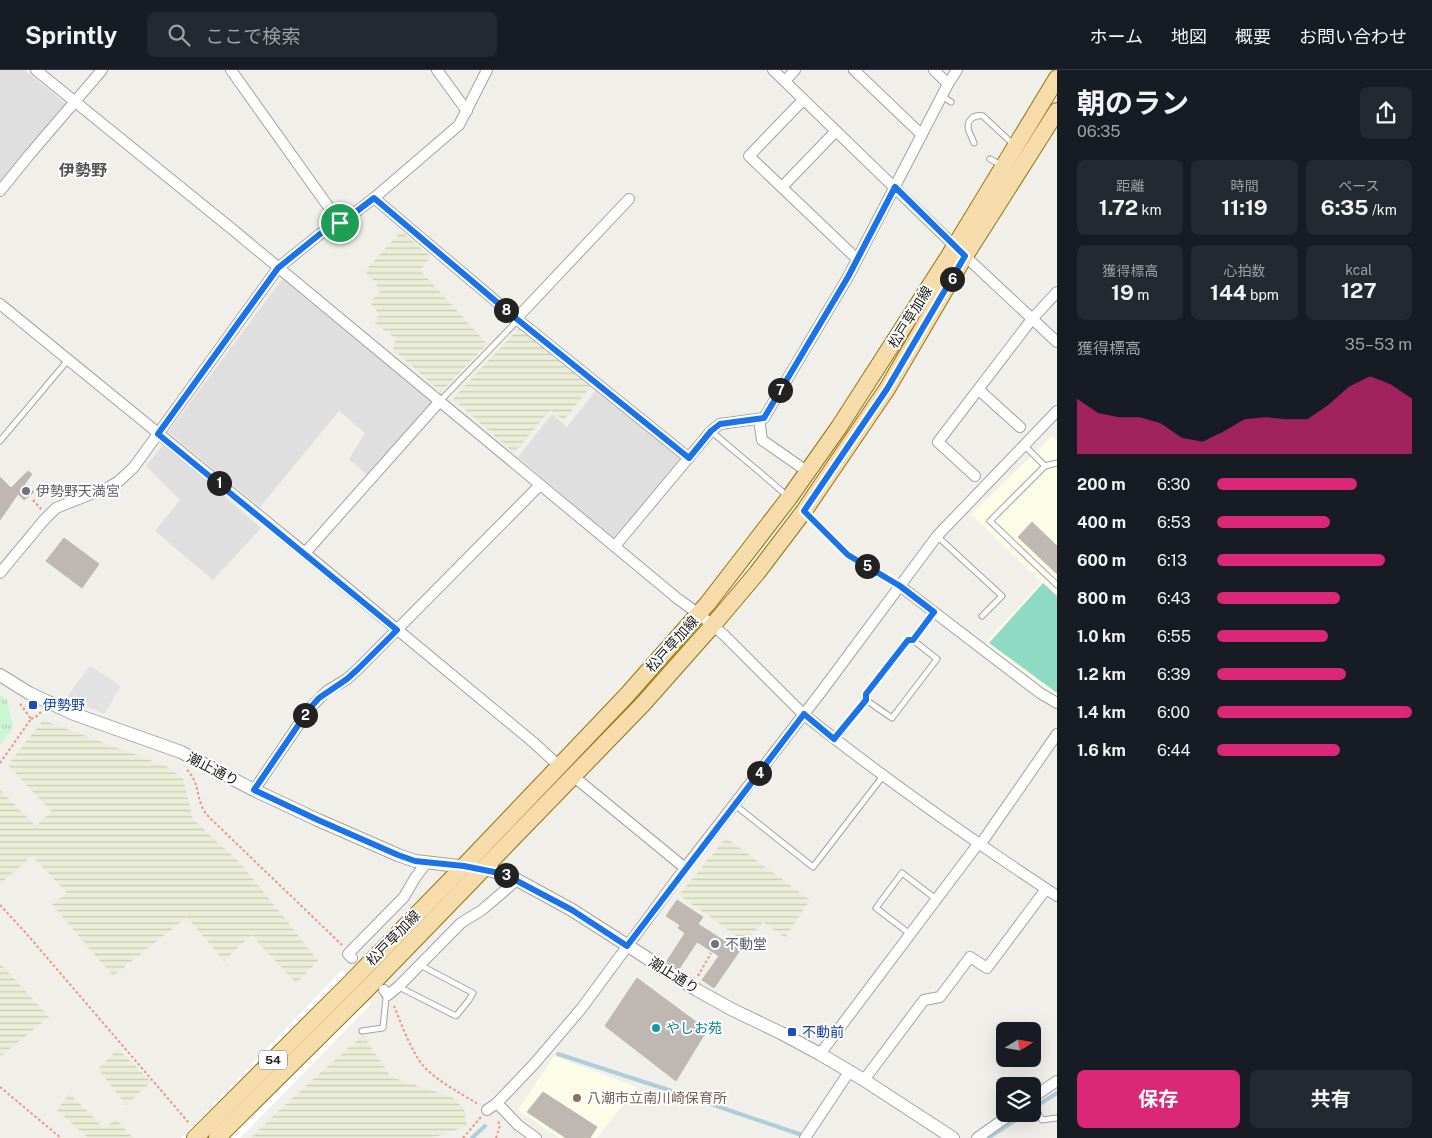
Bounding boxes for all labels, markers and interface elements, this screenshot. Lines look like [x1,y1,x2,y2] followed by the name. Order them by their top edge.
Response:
[147,12,497,57] search box
[25,21,117,49] text: Sprintly
[165,21,193,49] icon: search
[205,25,300,47] text: ここで検索
[1090,26,1143,47] text: ホーム
[1171,26,1207,47] text: 地図
[1235,26,1271,47] text: 概要
[1299,26,1407,47] text: お問い合わせ
[1077,86,1189,119] text: 朝のラン
[1360,87,1412,139] button: share
[1077,122,1121,141] text: 06:35
[58,161,107,180] district label: 伊勢野
[1116,178,1144,194] text: 距離
[1230,178,1258,194] text: 時間
[1338,178,1379,194] text: ペース
[1099,195,1138,220] text: 1.72
[1221,195,1268,220] text: 11:19
[1321,195,1369,220] text: 6:35
[319,202,361,244] pin
[1138,202,1162,218] text: km
[1369,202,1397,218] text: /km
[326,209,354,237] icon: arrive
[1345,262,1372,278] text: kcal
[1102,263,1158,279] text: 獲得標高
[1223,263,1265,279] text: 心拍数
[940,266,964,292] pin: 6
[948,271,957,287] text: 6
[1341,278,1377,303] text: 127
[1111,280,1134,305] text: 19
[1210,280,1247,305] text: 144
[885,283,935,351] street label: 松戸草加線
[1134,287,1149,303] text: m
[1247,287,1279,303] text: bpm
[494,298,518,322] pin: 8
[502,302,511,318] text: 8
[1345,335,1412,354] text: 35–53 m
[1077,339,1141,358] text: 獲得標高
[768,378,792,402] pin: 7
[776,382,785,398] text: 7
[206,470,232,496] pin: 1
[217,475,223,491] text: 1
[1077,475,1126,494] text: 200 m
[1157,475,1190,494] text: 6:30
[36,483,120,499] place label: 伊勢野天満宮
[20,485,32,497] marker: 伊勢野天満宮
[1077,513,1126,532] text: 400 m
[1157,513,1191,532] text: 6:53
[1077,551,1126,570] text: 600 m
[1157,551,1187,570] text: 6:13
[854,554,880,578] pin: 5
[863,558,872,574] text: 5
[1077,589,1126,608] text: 800 m
[1157,589,1191,608] text: 6:43
[643,613,701,675] street label: 松戸草加線
[1077,627,1126,646] text: 1.0 km
[1157,627,1191,646] text: 6:55
[1077,665,1126,684] text: 1.2 km
[1157,665,1191,684] text: 6:39
[43,697,85,713] place label: 伊勢野
[27,699,39,711] marker: 伊勢野
[292,702,318,728] pin: 2
[1077,703,1126,722] text: 1.4 km
[1157,703,1190,722] text: 6:00
[301,707,310,723] text: 2
[1077,741,1126,760] text: 1.6 km
[1157,741,1191,760] text: 6:44
[184,749,242,789] street label: 潮止通り
[746,760,772,786] pin: 4
[755,765,764,781] text: 4
[494,862,518,888] pin: 3
[502,867,511,883] text: 3
[363,907,423,969] street label: 松戸草加線
[725,936,767,952] place label: 不動堂
[709,938,721,950] marker: 不動堂
[646,953,702,997] street label: 潮止通り
[666,1020,722,1036] place label: やしお苑
[650,1022,662,1034] marker: やしお苑
[996,1022,1041,1068] north arrow
[996,1022,1041,1122] map controls
[802,1024,844,1040] place label: 不動前
[786,1026,798,1038] marker: 不動前
[259,1050,287,1070] road number: 54
[1077,1070,1240,1128] button: 保存
[1250,1070,1412,1128] button: 共有
[996,1077,1041,1122] button: layers
[587,1090,727,1106] place label: 八潮市立南川崎保育所
[571,1092,583,1104] marker: 八潮市立南川崎保育所

